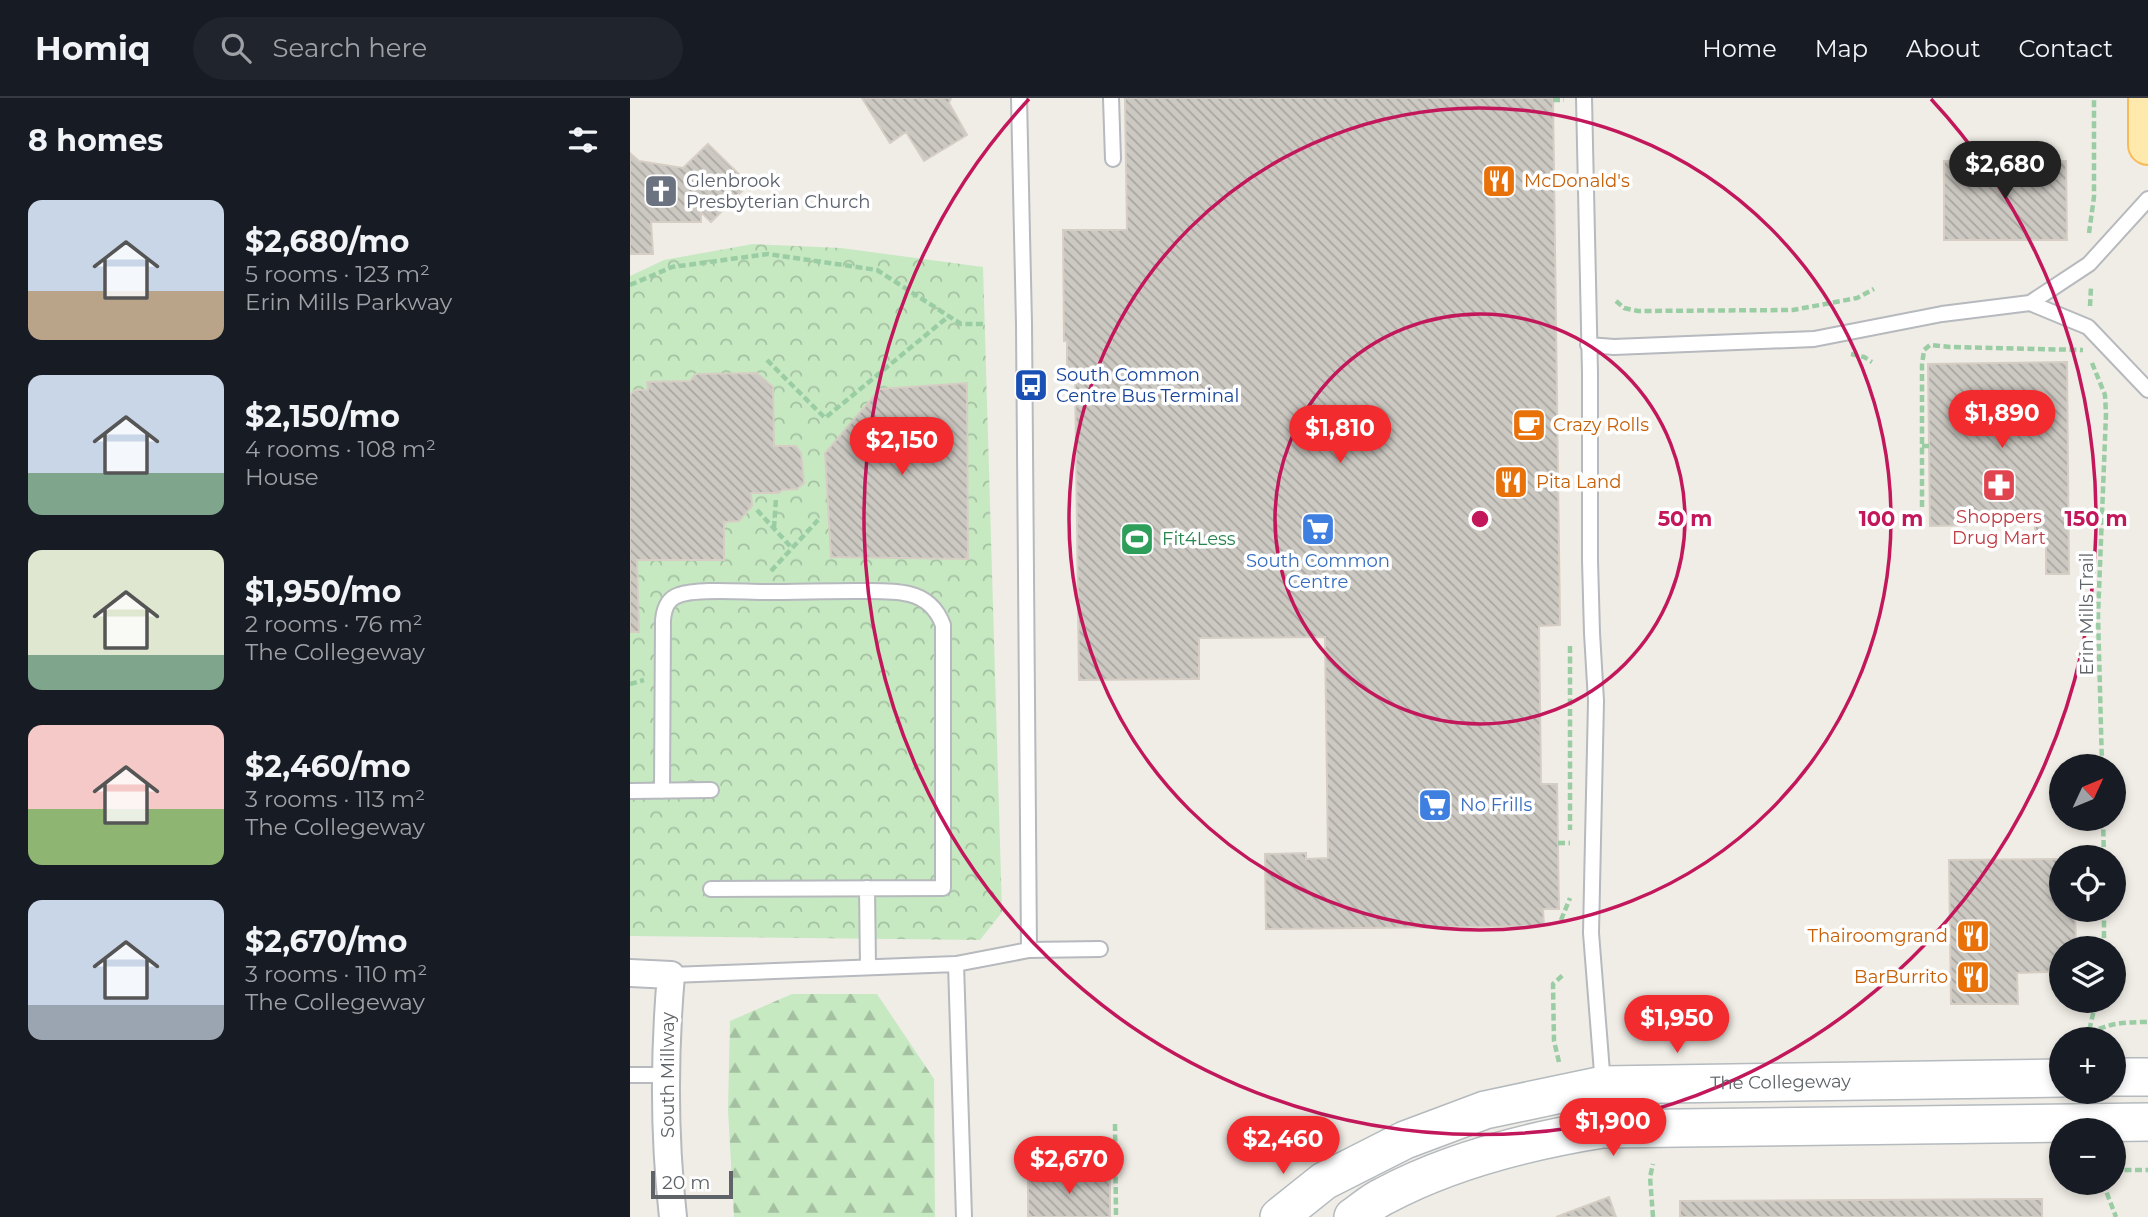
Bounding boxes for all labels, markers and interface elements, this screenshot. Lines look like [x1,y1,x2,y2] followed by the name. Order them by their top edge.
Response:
[193,17,683,80] search box
[35,28,151,68] text: Homiq
[217,29,255,67] icon: search
[273,32,427,64] text: Search here
[1702,34,1777,63] text: Home
[1815,34,1868,63] text: Map
[1906,34,1980,63] text: About
[2018,34,2113,63] text: Contact
[564,121,602,159] icon: filters
[28,122,163,159] text: 8 homes
[1948,141,2062,201] pin: $2,680
[1965,150,2045,178] text: $2,680
[1480,162,1518,200] restaurant icon: McDonald's
[686,170,870,213] place label: Glenbrook Presbyterian Church
[1524,170,1630,192] place label: McDonald's
[642,172,680,210] church icon: Glenbrook Presbyterian Church
[245,223,409,260] text: $2,680/mo
[84,228,168,312] icon: home
[245,260,430,288] text: 5 rooms · 123 m²
[245,288,452,316] text: Erin Mills Parkway
[1056,364,1239,407] place label: South Common Centre Bus Terminal
[1012,366,1050,404] bus stop icon: South Common Centre Bus Terminal
[1945,390,2059,450] pin: $1,890
[245,398,400,435] text: $2,150/mo
[1964,399,2040,427] text: $1,890
[84,403,168,487] icon: home
[1283,406,1397,465] pin: $1,810
[1510,406,1548,444] cafe icon: Crazy Rolls
[1305,414,1375,442] text: $1,810
[1553,414,1649,436] place label: Crazy Rolls
[845,418,959,477] pin: $2,150
[866,426,938,454] text: $2,150
[245,435,436,463] text: 4 rooms · 108 m²
[245,463,319,491] text: House
[1492,463,1530,501] restaurant icon: Pita Land
[1980,466,2018,504] pharmacy icon: Shoppers Drug Mart
[1536,471,1622,493] place label: Pita Land
[1658,506,1712,531] text: 50 m
[1859,506,1923,531] text: 100 m
[1952,506,2046,549] place label: Shoppers Drug Mart
[2065,506,2127,531] text: 150 m
[1468,507,1492,531] centre of rings
[1299,510,1337,548] supermarket icon: South Common Centre
[1118,520,1156,558] sports icon: Fit4Less
[1162,528,1236,550] place label: Fit4Less
[1246,550,1390,593] place label: South Common Centre
[2076,553,2098,675] street label: Erin Mills Trail
[245,573,401,610] text: $1,950/mo
[84,578,168,662] icon: home
[245,610,423,638] text: 2 rooms · 76 m²
[245,638,425,666] text: The Collegeway
[245,748,411,785] text: $2,460/mo
[84,753,168,837] icon: home
[2049,754,2126,831] north arrow
[2049,754,2126,1195] map controls
[245,785,425,813] text: 3 rooms · 113 m²
[1416,786,1454,824] supermarket icon: No Frills
[1460,794,1532,816] place label: No Frills
[245,813,425,841] text: The Collegeway
[2049,845,2126,922] button: locate
[1954,917,1992,955] restaurant icon: Thairoomgrand
[245,923,407,960] text: $2,670/mo
[1808,925,1948,947] place label: Thairoomgrand
[84,928,168,1012] icon: home
[2049,936,2126,1013] button: layers
[1954,958,1992,996] restaurant icon: BarBurrito
[245,960,427,988] text: 3 rooms · 110 m²
[1854,966,1948,988] place label: BarBurrito
[245,988,425,1016] text: The Collegeway
[1620,996,1734,1055] pin: $1,950
[1640,1004,1714,1032] text: $1,950
[657,1012,679,1138] street label: South Millway
[2049,1027,2126,1104] button: +
[1710,1070,1851,1094] street label: The Collegeway
[1556,1098,1670,1158] pin: $1,900
[1575,1107,1651,1135] text: $1,900
[1226,1116,1340,1176] pin: $2,460
[2049,1118,2126,1195] button: −
[1243,1125,1323,1153] text: $2,460
[1012,1136,1126,1196] pin: $2,670
[1030,1145,1108,1173] text: $2,670
[651,1168,733,1200] scale bar
[662,1171,710,1194] text: 20 m

